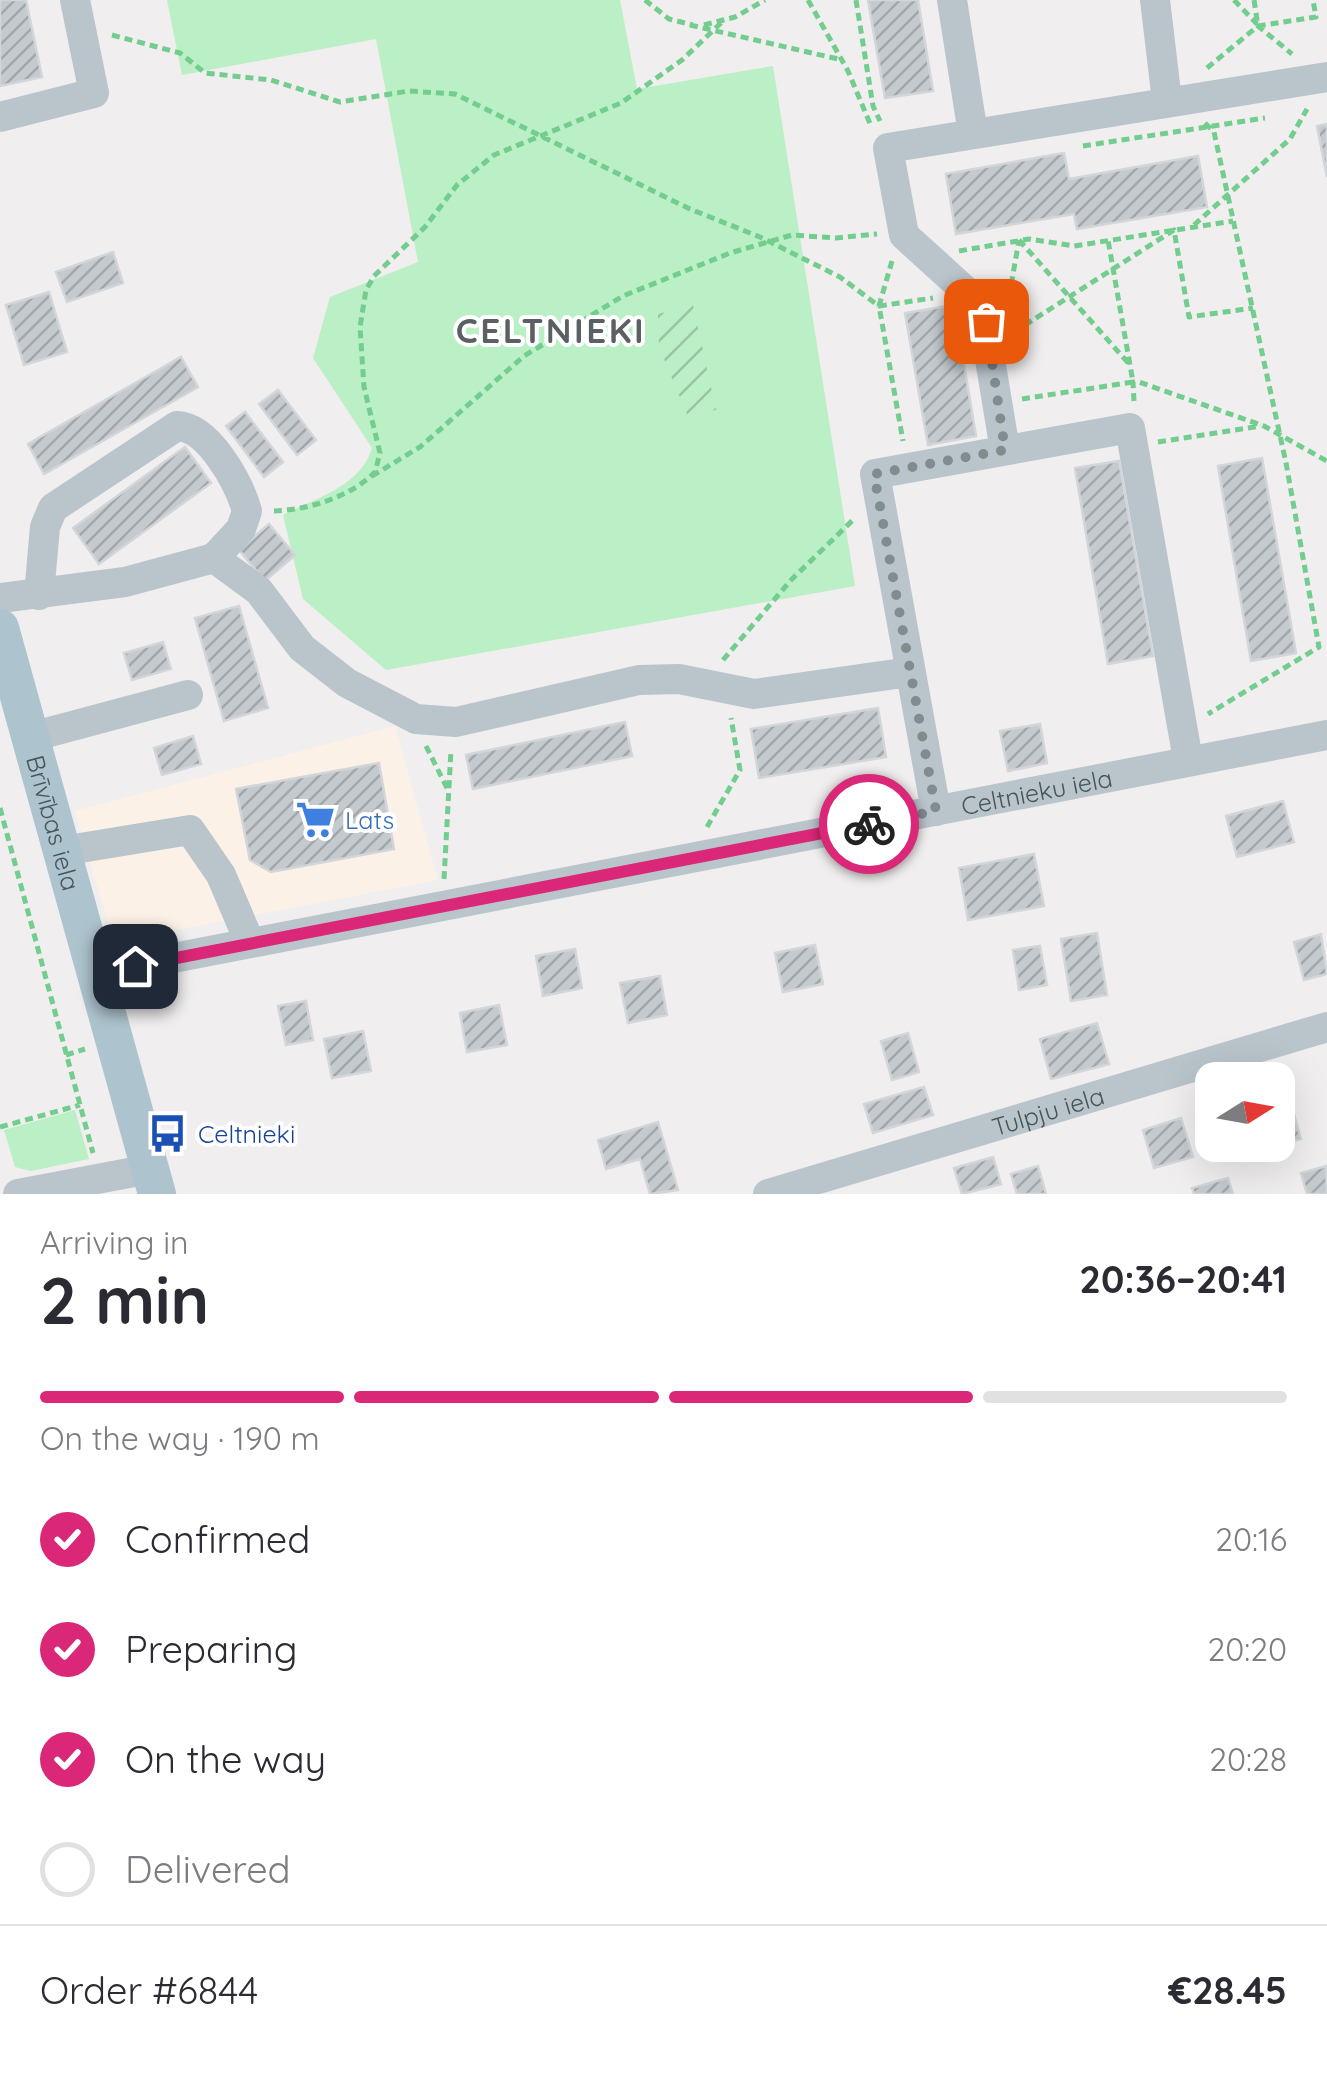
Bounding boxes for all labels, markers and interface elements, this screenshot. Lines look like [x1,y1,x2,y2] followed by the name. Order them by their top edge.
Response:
[944,279,1029,364] pin
[959,294,1014,349] icon: bag
[456,308,646,352] district label: CELTNIEKI
[20,751,88,894] street label: Brīvības iela
[958,761,1115,821] street label: Celtnieku iela
[819,774,919,874] courier
[842,797,897,852] icon: bike
[294,798,336,840] supermarket icon: Lats
[345,804,394,835] place label: Lats
[93,924,178,1009] pin
[108,939,163,994] icon: home
[1195,1062,1295,1162] north arrow
[1195,1062,1295,1162] map controls
[988,1079,1108,1142] street label: Tulpju iela
[147,1112,189,1154] bus stop icon: Celtnieki
[198,1118,295,1149] place label: Celtnieki
[40,1222,189,1262] text: Arriving in
[1079,1255,1287,1303] text: 20:36–20:41
[40,1259,209,1340] text: 2 min
[40,1418,320,1458] text: On the way · 190 m
[40,1512,95,1567] icon: check
[125,1515,310,1563] text: Confirmed
[1215,1519,1287,1559] text: 20:16
[40,1622,95,1677] icon: check
[125,1625,297,1673] text: Preparing
[1207,1629,1287,1669] text: 20:20
[40,1732,95,1787] icon: check
[125,1735,326,1783] text: On the way
[1209,1739,1287,1779] text: 20:28
[125,1845,291,1893] text: Delivered
[40,1966,258,2014] text: Order #6844
[1168,1966,1287,2014] text: €28.45

